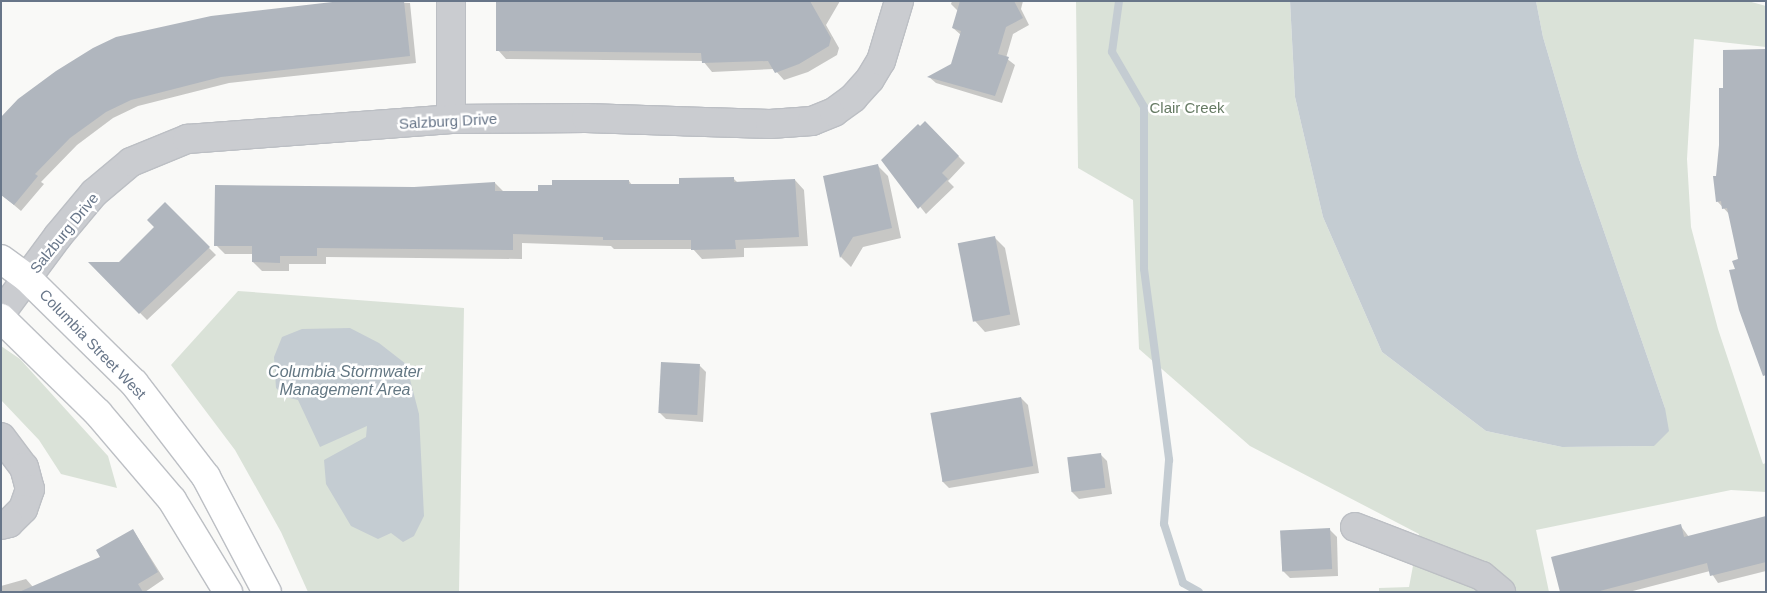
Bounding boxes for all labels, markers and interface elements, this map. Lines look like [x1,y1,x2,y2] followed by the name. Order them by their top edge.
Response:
[1149,99,1225,117] park label: Clair Creek
[398,109,498,133] street label: Salzburg Drive
[26,189,102,277] street label: Salzburg Drive
[36,285,150,403] street label: Columbia Street West
[268,362,422,400] water label: Columbia Stormwater Management Area

